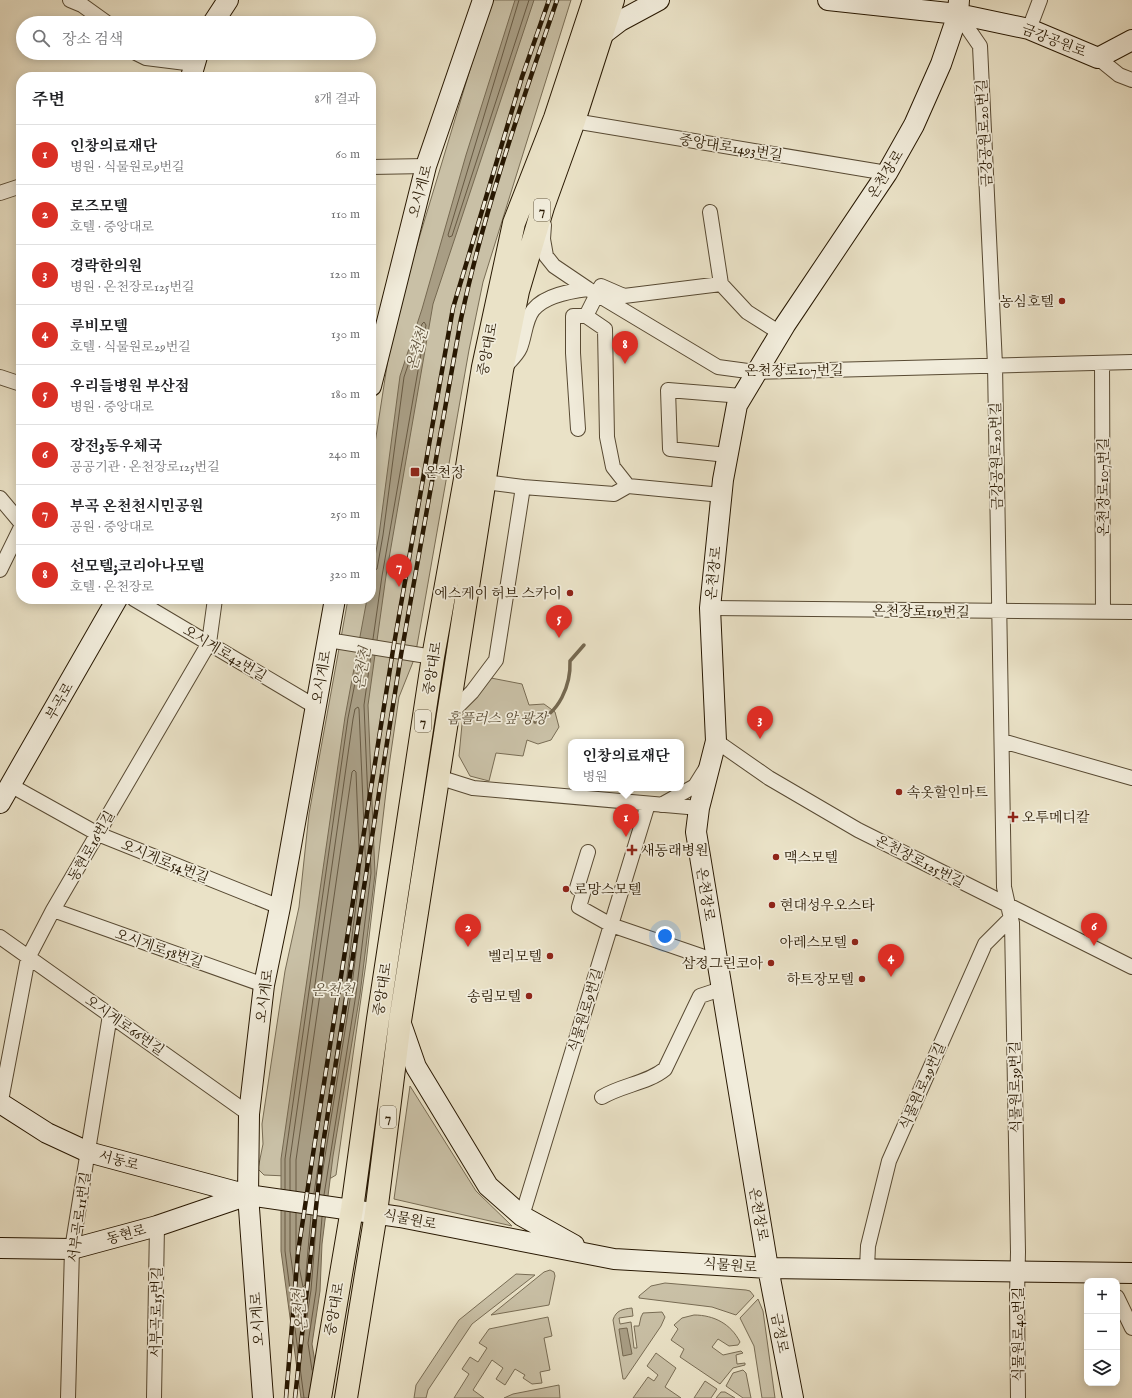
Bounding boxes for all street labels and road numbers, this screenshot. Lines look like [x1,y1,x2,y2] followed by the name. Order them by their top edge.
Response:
[1019,20,1089,62] street label: 금강공원로
[973,78,997,187] street label: 금강공원로20번길
[678,131,784,165] street label: 중앙대로1493번길
[864,146,908,202] street label: 온천장로
[405,162,437,220] street label: 오시게로
[534,199,550,221] road number: 7
[474,320,502,377] street label: 중앙대로
[744,362,844,380] street label: 온천장로107번길
[987,402,1007,510] street label: 금강공원로20번길
[1095,437,1113,537] street label: 온천장로107번길
[702,545,726,601] street label: 온천장로
[872,602,970,622] street label: 온천장로119번길
[179,622,270,686] street label: 오시게로42번길
[420,640,446,696] street label: 중앙대로
[308,649,336,705] street label: 오시게로
[42,679,78,724] street label: 부곡로
[415,710,431,732] road number: 7
[64,808,119,885] street label: 동현로16번길
[872,832,967,892] street label: 온천장로125번길
[118,836,211,888] street label: 오시게로54번길
[692,866,718,923] street label: 온천장로
[112,926,205,972] street label: 오시게로58번길
[370,961,396,1017] street label: 중앙대로
[565,966,607,1055] street label: 식물원로9번길
[252,968,278,1024] street label: 오시게로
[81,992,168,1060] street label: 오시게로66번길
[896,1040,950,1133] street label: 식물원로29번길
[1006,1041,1026,1133] street label: 식물원로39번길
[380,1106,396,1128] road number: 7
[97,1147,141,1175] street label: 서동로
[65,1171,95,1264] street label: 서부곡로11번길
[744,1186,772,1243] street label: 온천장로
[382,1206,439,1234] street label: 식물원로
[104,1221,149,1249] street label: 동현로
[702,1255,758,1277] street label: 식물원로
[147,1266,167,1358] street label: 서부곡로15번길
[321,1281,349,1337] street label: 중앙대로
[1010,1287,1028,1381] street label: 식물원로40번길
[247,1291,269,1347] street label: 오시게로
[766,1312,792,1355] street label: 금정로

